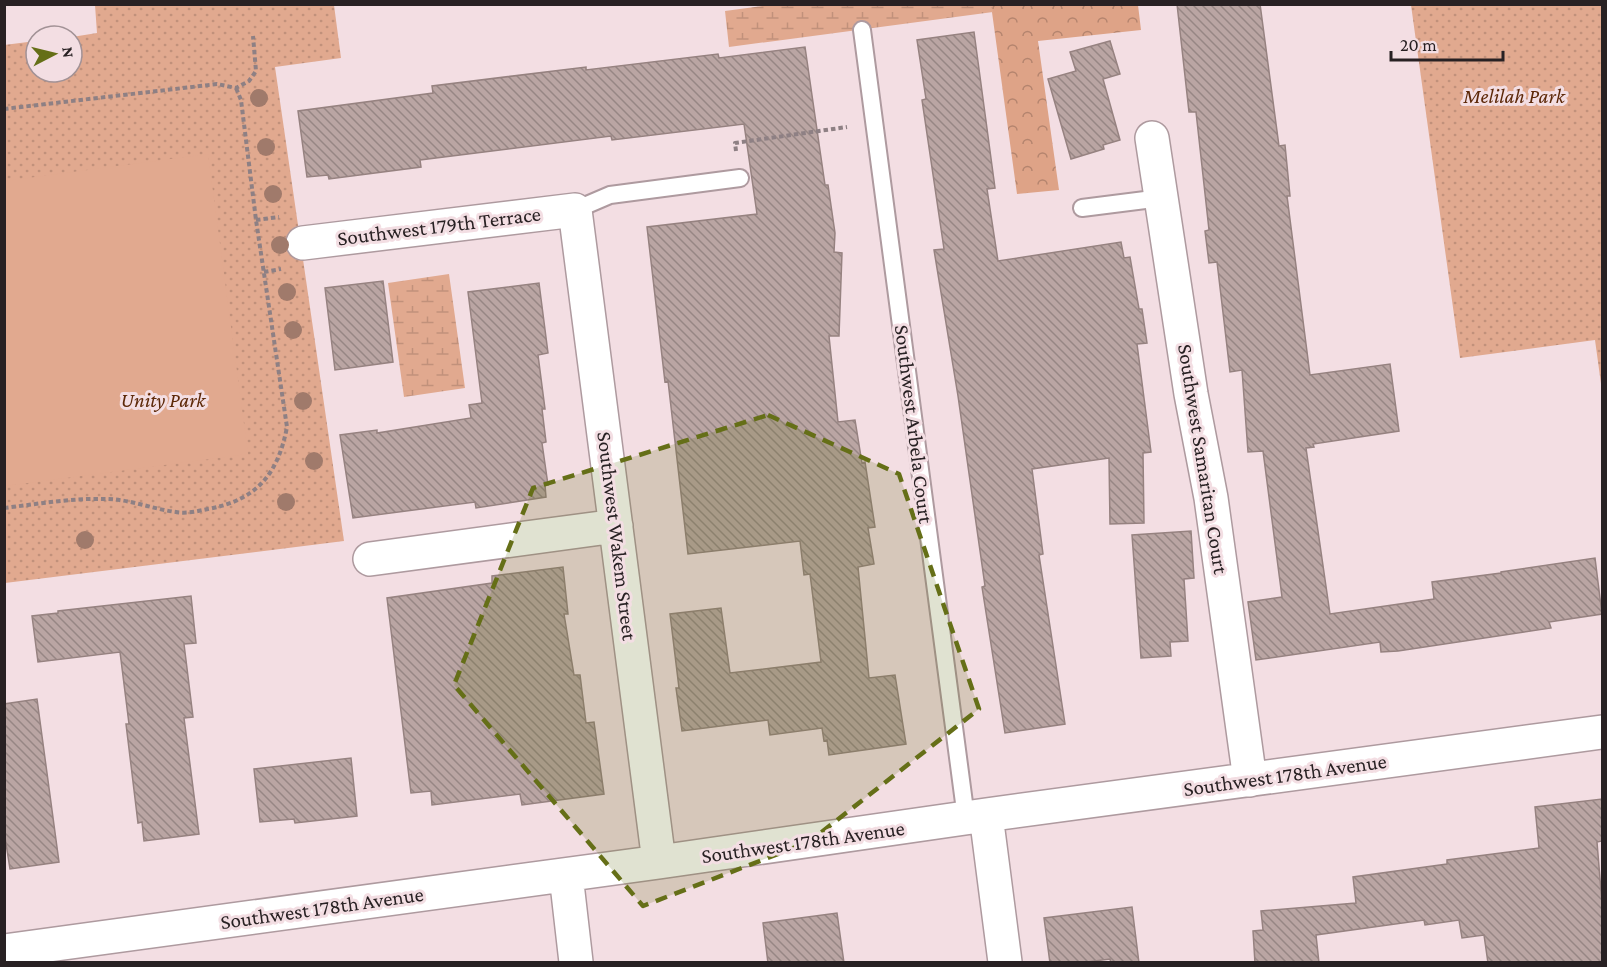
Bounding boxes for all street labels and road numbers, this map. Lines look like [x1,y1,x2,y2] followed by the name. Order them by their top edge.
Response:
[336,202,542,250] street label: Southwest 179th Terrace
[890,323,938,526] street label: Southwest Arbela Court
[1173,342,1233,577] street label: Southwest Samaritan Court
[592,430,642,643] street label: Southwest Wakem Street
[1182,749,1388,801] street label: Southwest 178th Avenue
[700,816,906,868] street label: Southwest 178th Avenue
[219,882,425,934] street label: Southwest 178th Avenue

